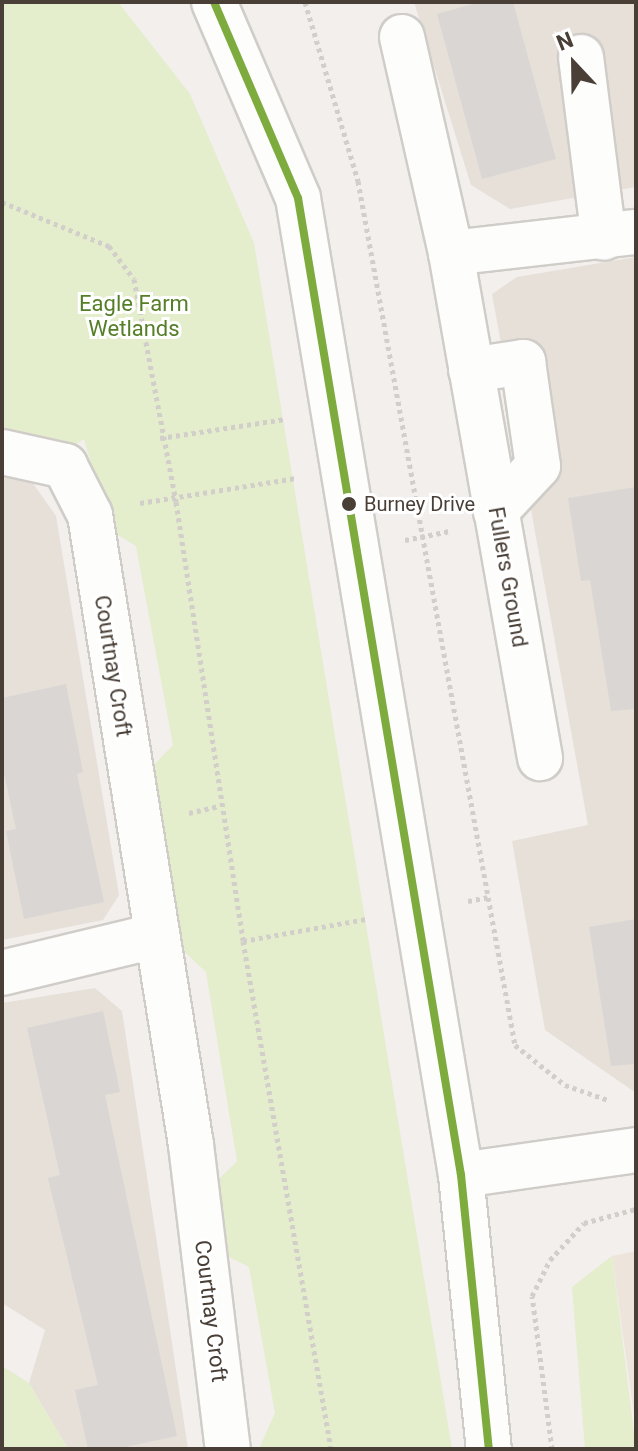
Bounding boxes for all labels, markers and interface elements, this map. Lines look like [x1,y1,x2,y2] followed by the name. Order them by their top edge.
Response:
[534,24,614,104] north arrow
[553,27,577,56] text: N
[79,290,189,342] park label: Eagle Farm Wetlands
[364,492,475,516] place label: Burney Drive
[341,496,357,512] marker: Burney Drive
[483,505,533,649] street label: Fullers Ground
[89,593,137,739] street label: Courtnay Croft
[189,1238,233,1384] street label: Courtnay Croft

